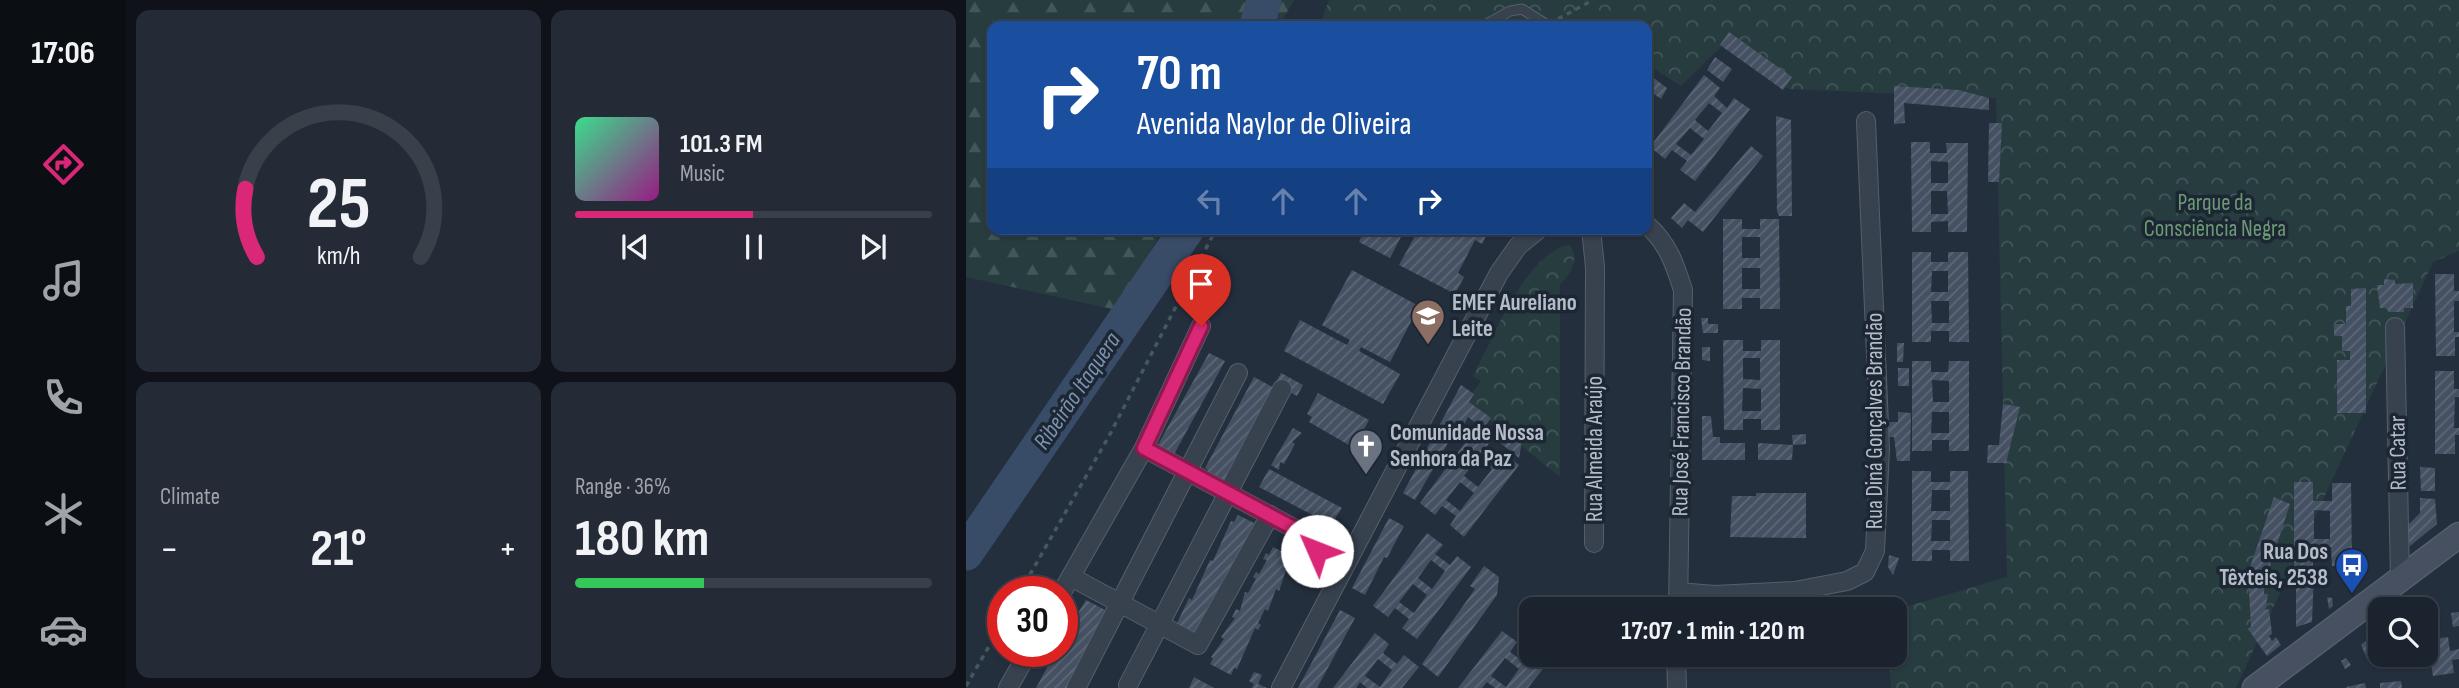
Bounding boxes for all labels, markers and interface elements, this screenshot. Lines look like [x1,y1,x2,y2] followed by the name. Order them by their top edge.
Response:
[31,34,95,73] text: 17:06
[1137,45,1222,104] text: 70 m
[1022,49,1113,140] icon: right
[1137,105,1412,144] text: Avenida Naylor de Oliveira
[680,129,762,160] text: 101.3 FM
[39,140,88,189] icon: directions
[680,160,725,188] text: Music
[307,162,370,250] text: 25
[1191,182,1229,220] icon: left
[1264,182,1302,220] icon: ahead
[1337,182,1375,220] icon: ahead
[1410,182,1448,220] icon: right
[2144,189,2286,243] park label: Parque da Consciência Negra
[616,228,654,266] icon: previous
[735,228,773,266] icon: pause
[854,228,892,266] icon: next
[317,241,360,272] text: km/h
[1171,254,1231,326] pin
[39,256,88,305] icon: music
[1182,265,1220,303] icon: arrive
[1452,289,1577,343] place label: EMEF Aureliano Leite
[1409,297,1447,346] school or university icon: EMEF Aureliano Leite
[1666,307,1698,517] street label: Rua José Francisco Brandão
[1861,313,1889,529] street label: Rua Diná Gonçalves Brandão
[1027,327,1127,455] water label: Ribeirão Itaquera
[39,373,88,422] icon: phone
[1581,376,1609,522] street label: Rua Almeida Araújo
[2383,415,2413,491] street label: Rua Catar
[1390,419,1544,473] place label: Comunidade Nossa Senhora da Paz
[1347,427,1385,476] church icon: Comunidade Nossa Senhora da Paz
[575,473,671,501] text: Range · 36%
[160,483,220,511] text: Climate
[39,489,88,538] icon: climate
[575,508,709,571] text: 180 km
[1280,514,1354,588] position arrow
[310,518,367,581] text: 21°
[160,527,179,572] text: −
[498,527,517,572] text: +
[2219,538,2328,592] place label: Rua Dos Têxteis, 2538
[2333,546,2371,595] bus stop icon: Rua Dos Têxteis, 2538
[987,576,1078,667] speed limit sign: 30
[2368,597,2438,667] map controls
[2368,597,2438,667] button: search
[39,605,88,654] icon: car
[1621,616,1805,647] text: 17:07 · 1 min · 120 m

